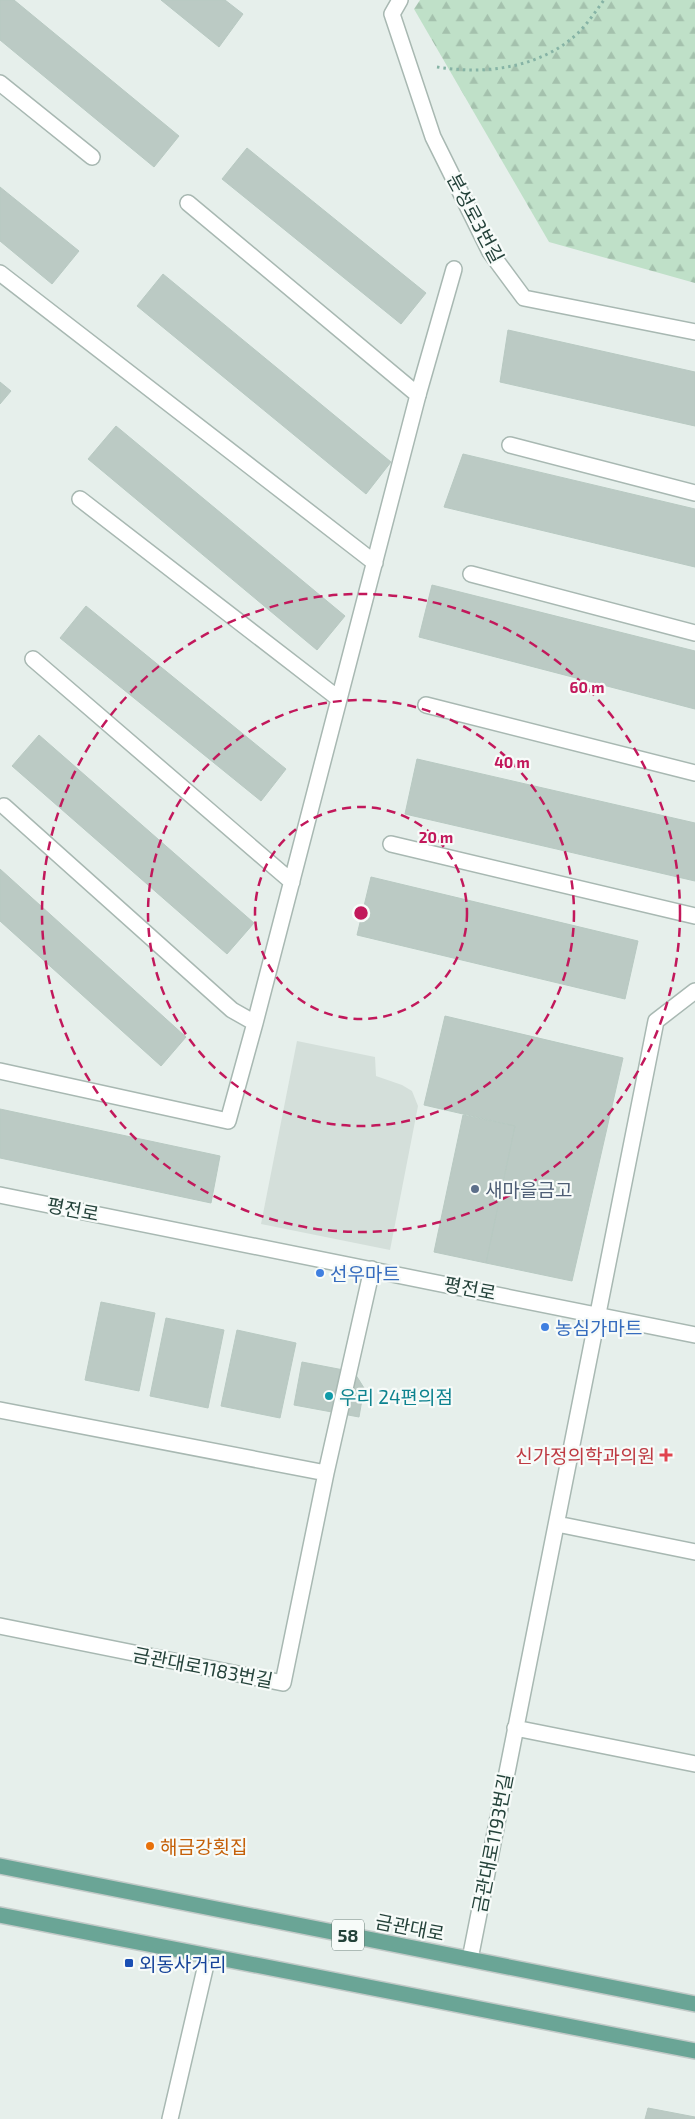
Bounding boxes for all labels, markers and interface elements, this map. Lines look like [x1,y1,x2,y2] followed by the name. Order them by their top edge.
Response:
[443,169,509,267] street label: 분성로3번길
[570,678,604,696] text: 60 m
[494,753,530,771] text: 40 m
[419,828,453,846] text: 20 m
[352,904,370,922] centre of rings
[485,1178,572,1201] place label: 새마을금고
[469,1183,481,1195] marker: 새마을금고
[45,1193,101,1225] street label: 평전로
[330,1262,400,1285] place label: 선우마트
[314,1267,326,1279] marker: 선우마트
[442,1272,498,1304] street label: 평전로
[555,1316,642,1339] place label: 농심가마트
[539,1321,551,1333] marker: 농심가마트
[339,1385,453,1408] place label: 우리 24편의점
[323,1390,335,1402] marker: 우리 24편의점
[515,1444,655,1467] place label: 신가정의학과의원
[659,1448,673,1462] marker: 신가정의학과의원
[131,1642,275,1692] street label: 금관대로1183번길
[467,1771,517,1915] street label: 금관대로1193번길
[160,1835,247,1858] place label: 해금강횟집
[144,1840,156,1852] marker: 해금강횟집
[373,1909,447,1945] street label: 금관대로
[332,1920,364,1950] road number: 58
[139,1952,226,1975] place label: 외동사거리
[123,1957,135,1969] marker: 외동사거리

